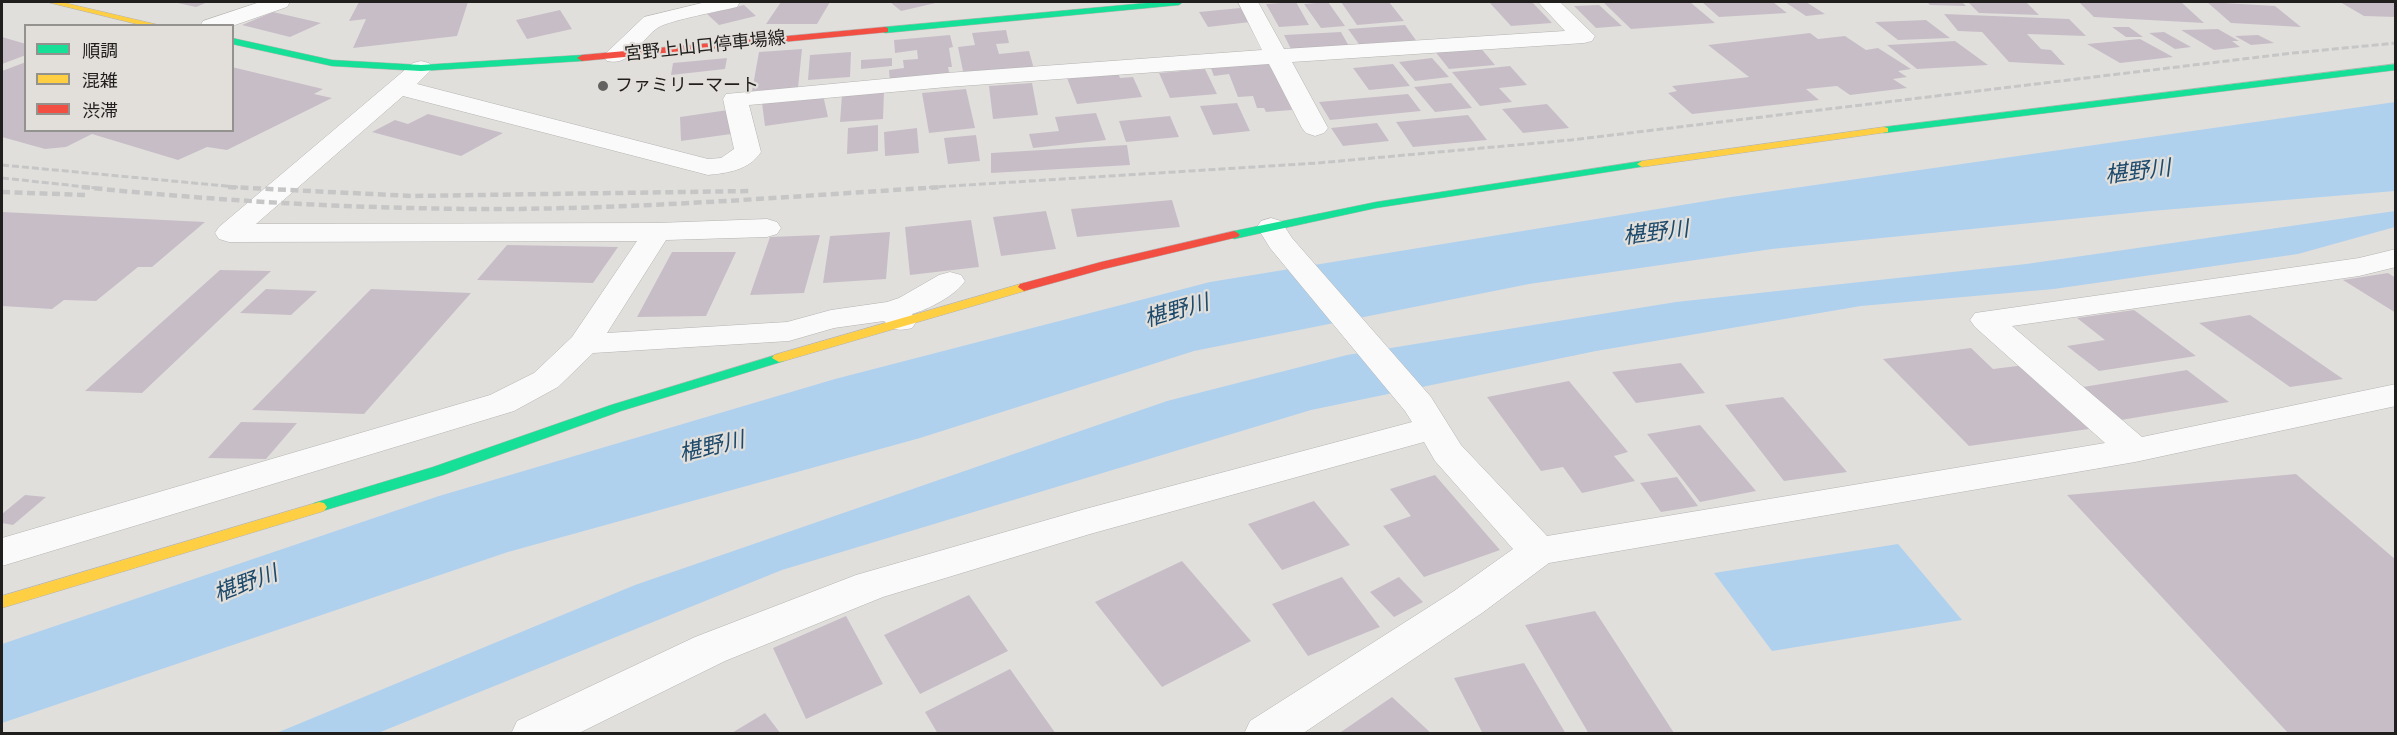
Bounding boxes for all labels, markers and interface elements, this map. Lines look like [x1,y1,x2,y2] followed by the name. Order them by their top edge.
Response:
[24,24,234,132] legend
[623,28,787,66] street label: 宮野上山口停車場線
[82,38,118,63] text: 順調
[82,68,118,93] text: 混雑
[615,75,759,97] place label: ファミリーマート
[596,79,610,93] marker: ファミリーマート
[82,98,118,123] text: 渋滞
[2104,156,2172,190] water label: 椹野川
[1622,217,1690,251] water label: 椹野川
[1142,290,1212,334] water label: 椹野川
[677,428,747,468] water label: 椹野川
[210,561,282,609] water label: 椹野川

